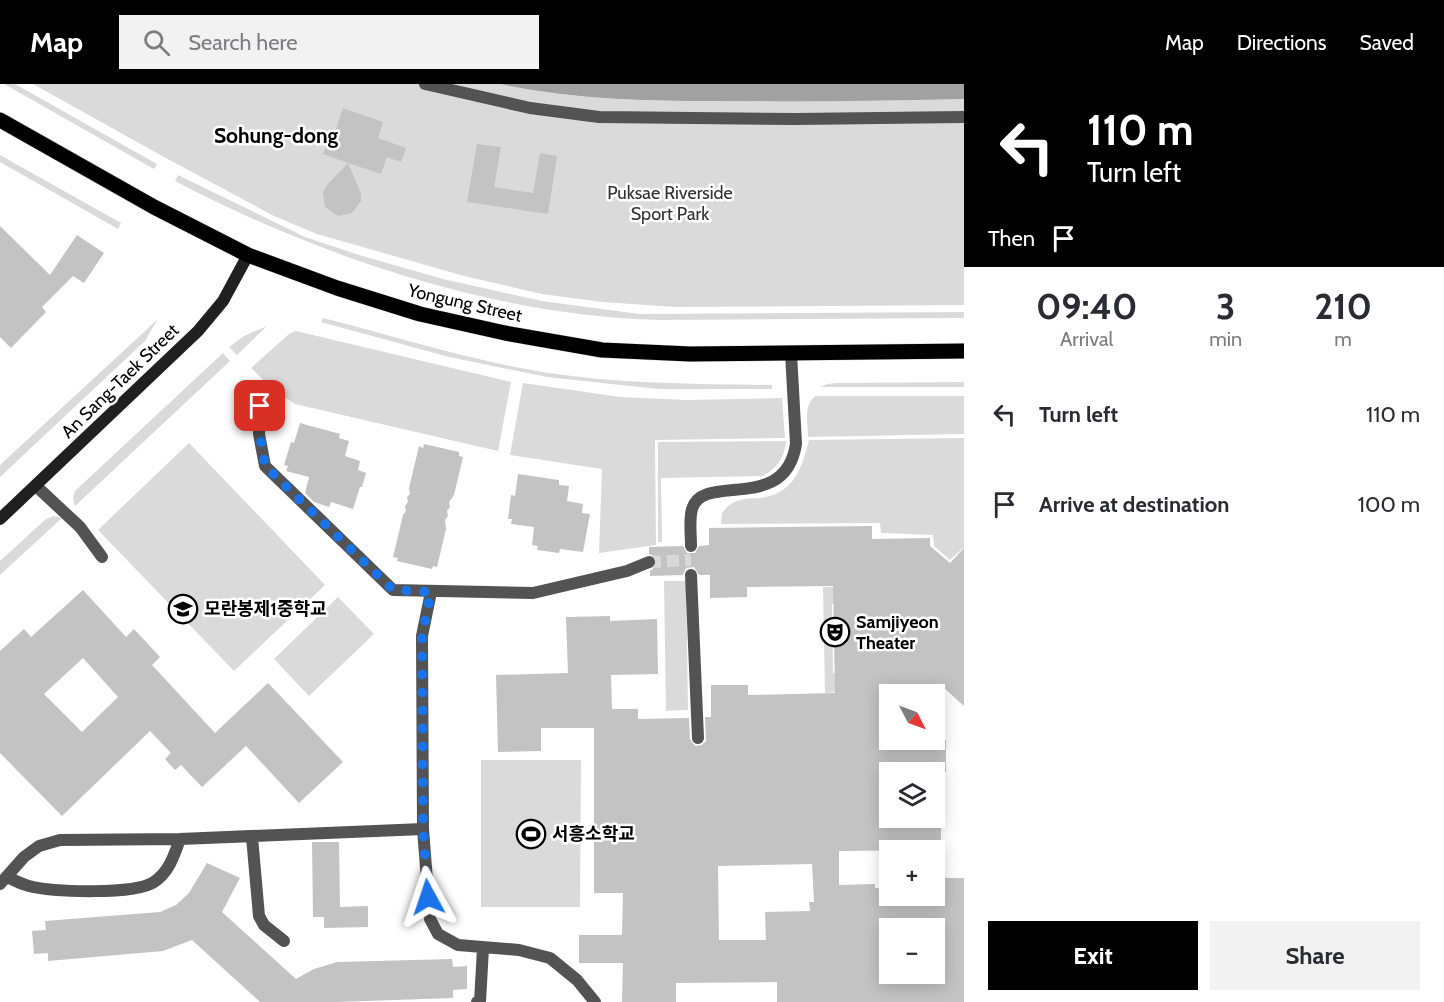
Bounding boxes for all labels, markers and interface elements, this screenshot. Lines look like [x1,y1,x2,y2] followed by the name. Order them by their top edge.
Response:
[119,15,539,69] search box
[30,25,83,59] text: Map
[140,26,173,59] icon: search
[188,29,297,56] text: Search here
[1165,30,1204,55] text: Map
[1237,30,1326,55] text: Directions
[1359,30,1414,55] text: Saved
[1087,104,1194,156] text: 110 m
[988,108,1066,186] icon: left
[214,123,339,148] district label: Sohung-dong
[1087,156,1181,189] text: Turn left
[607,182,733,225] park label: Puksae Riverside Sport Park
[1047,222,1080,255] icon: arrive
[988,225,1035,252] text: Then
[405,279,524,327] street label: Yongung Street
[1036,284,1137,328] text: 09:40
[1216,284,1236,328] text: 3
[1314,284,1372,328] text: 210
[57,319,183,443] street label: An Sang-Taek Street
[1060,327,1113,351] text: Arrival
[1209,327,1242,351] text: min
[1334,327,1352,351] text: m
[234,380,285,431] pin
[243,389,276,422] icon: arrive
[988,398,1021,431] icon: left
[1039,401,1118,428] text: Turn left
[1366,401,1420,428] text: 110 m
[988,488,1021,521] icon: arrive
[1039,491,1229,518] text: Arrive at destination
[1358,491,1420,518] text: 100 m
[167,593,199,625] school or university icon: 모란봉제1중학교
[204,598,327,620] place label: 모란봉제1중학교
[856,611,939,654] place label: Samjiyeon Theater
[819,616,851,648] theatre icon: Samjiyeon Theater
[879,684,945,750] north arrow
[879,684,945,984] map controls
[879,762,945,828] button: layers
[515,818,547,850] sports icon: 서흥소학교
[552,823,635,845] place label: 서흥소학교
[879,840,945,906] button: +
[396,865,460,929] position arrow
[879,918,945,984] button: −
[988,921,1198,990] button: Exit
[1210,921,1420,990] button: Share

